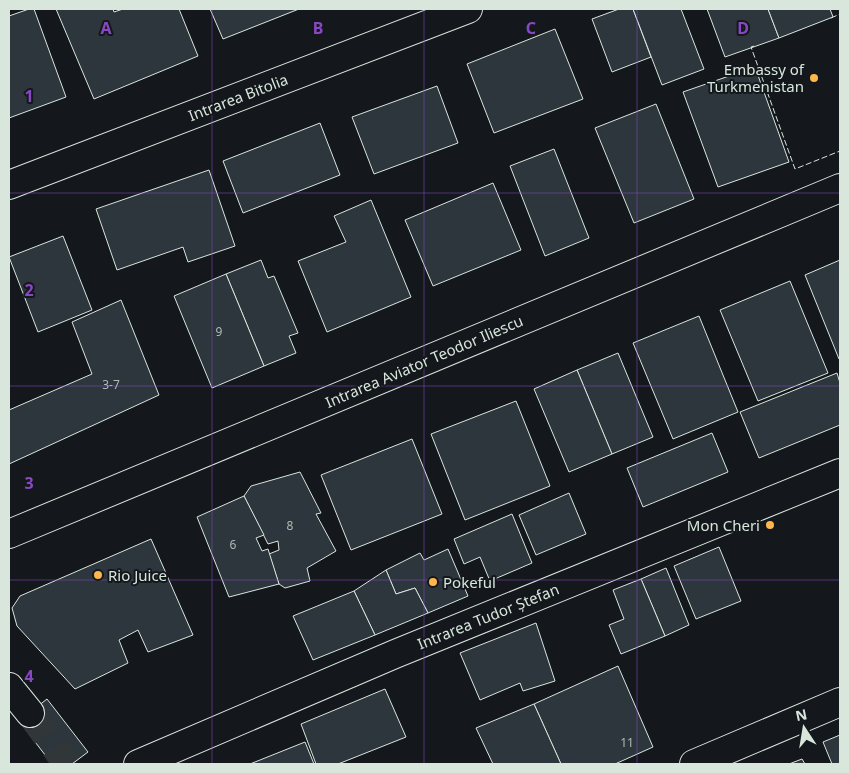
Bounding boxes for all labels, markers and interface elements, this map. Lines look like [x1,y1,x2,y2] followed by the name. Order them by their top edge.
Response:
[100,17,112,39] text: A
[313,17,323,39] text: B
[526,17,536,39] text: C
[737,17,749,39] text: D
[707,59,805,96] place label: Embassy of Turkmenistan
[185,69,291,125] street label: Intrarea Bitolia
[808,72,820,84] marker: Embassy of Turkmenistan
[24,85,34,107] text: 1
[24,279,34,301] text: 2
[322,310,526,412] street label: Intrarea Aviator Teodor Iliescu
[216,323,223,340] house number: 9
[102,376,120,393] house number: 3-7
[24,472,34,494] text: 3
[687,515,760,535] place label: Mon Cheri
[287,517,294,534] house number: 8
[764,519,776,531] marker: Mon Cheri
[230,536,237,553] house number: 6
[108,565,167,585] place label: Rio Juice
[92,569,104,581] marker: Rio Juice
[443,572,496,592] place label: Pokeful
[427,576,439,588] marker: Pokeful
[414,578,562,654] street label: Intrarea Tudor Ștefan
[24,665,34,687] text: 4
[779,703,829,753] north arrow
[794,704,809,725] text: N
[620,734,634,751] house number: 11

